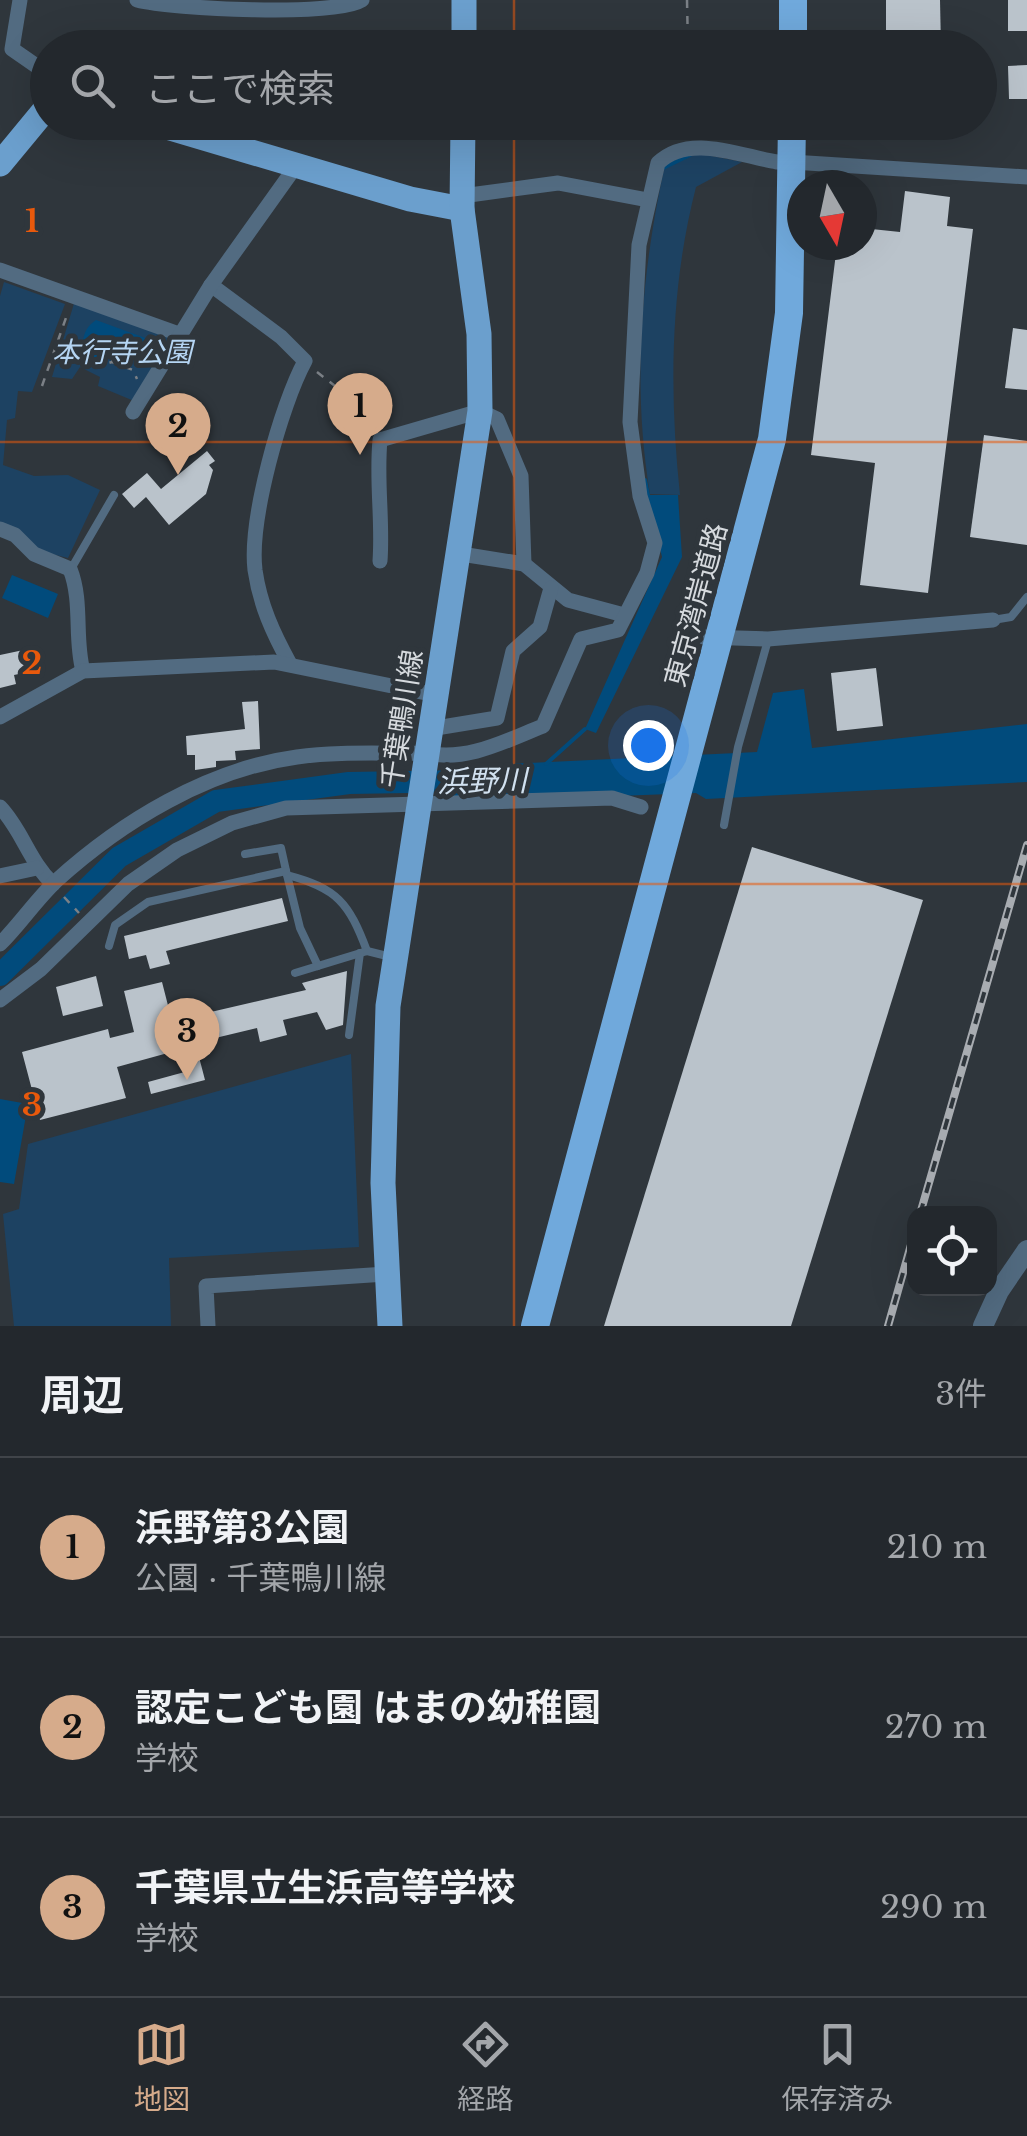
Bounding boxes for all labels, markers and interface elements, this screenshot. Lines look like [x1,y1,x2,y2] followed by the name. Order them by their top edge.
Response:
[30,30,997,140] search box
[65,58,120,113] icon: search
[145,65,335,112] text: ここで検索
[787,170,877,260] north arrow
[25,201,39,241] text: 1
[52,335,196,370] park label: 本行寺公園
[328,372,392,455] pin: 1
[146,392,210,475] pin: 2
[657,519,735,691] street label: 東京湾岸道路
[22,643,42,683] text: 2
[374,647,430,791] street label: 千葉鴨川線
[623,720,674,771] your location
[437,762,530,800] water label: 浜野川
[154,998,220,1080] pin: 3
[22,1085,42,1125] text: 3
[907,1206,997,1296] map controls
[907,1206,997,1296] button: locate
[40,1369,124,1421] text: 周辺
[935,1374,987,1414] text: 3件
[135,1504,349,1551] text: 浜野第3公園
[66,1527,79,1567] text: 1
[887,1527,987,1567] text: 210 m
[135,1558,387,1598] text: 公園 · 千葉鴨川線
[135,1684,601,1731] text: 認定こども園 はまの幼稚園
[62,1707,83,1747] text: 2
[885,1707,987,1747] text: 270 m
[135,1738,199,1778] text: 学校
[135,1864,515,1911] text: 千葉県立生浜高等学校
[62,1887,83,1927] text: 3
[880,1887,987,1927] text: 290 m
[135,1918,199,1958] text: 学校
[134,2017,190,2117] tab: 地図
[457,2017,513,2117] tab: 経路
[781,2017,893,2117] tab: 保存済み

